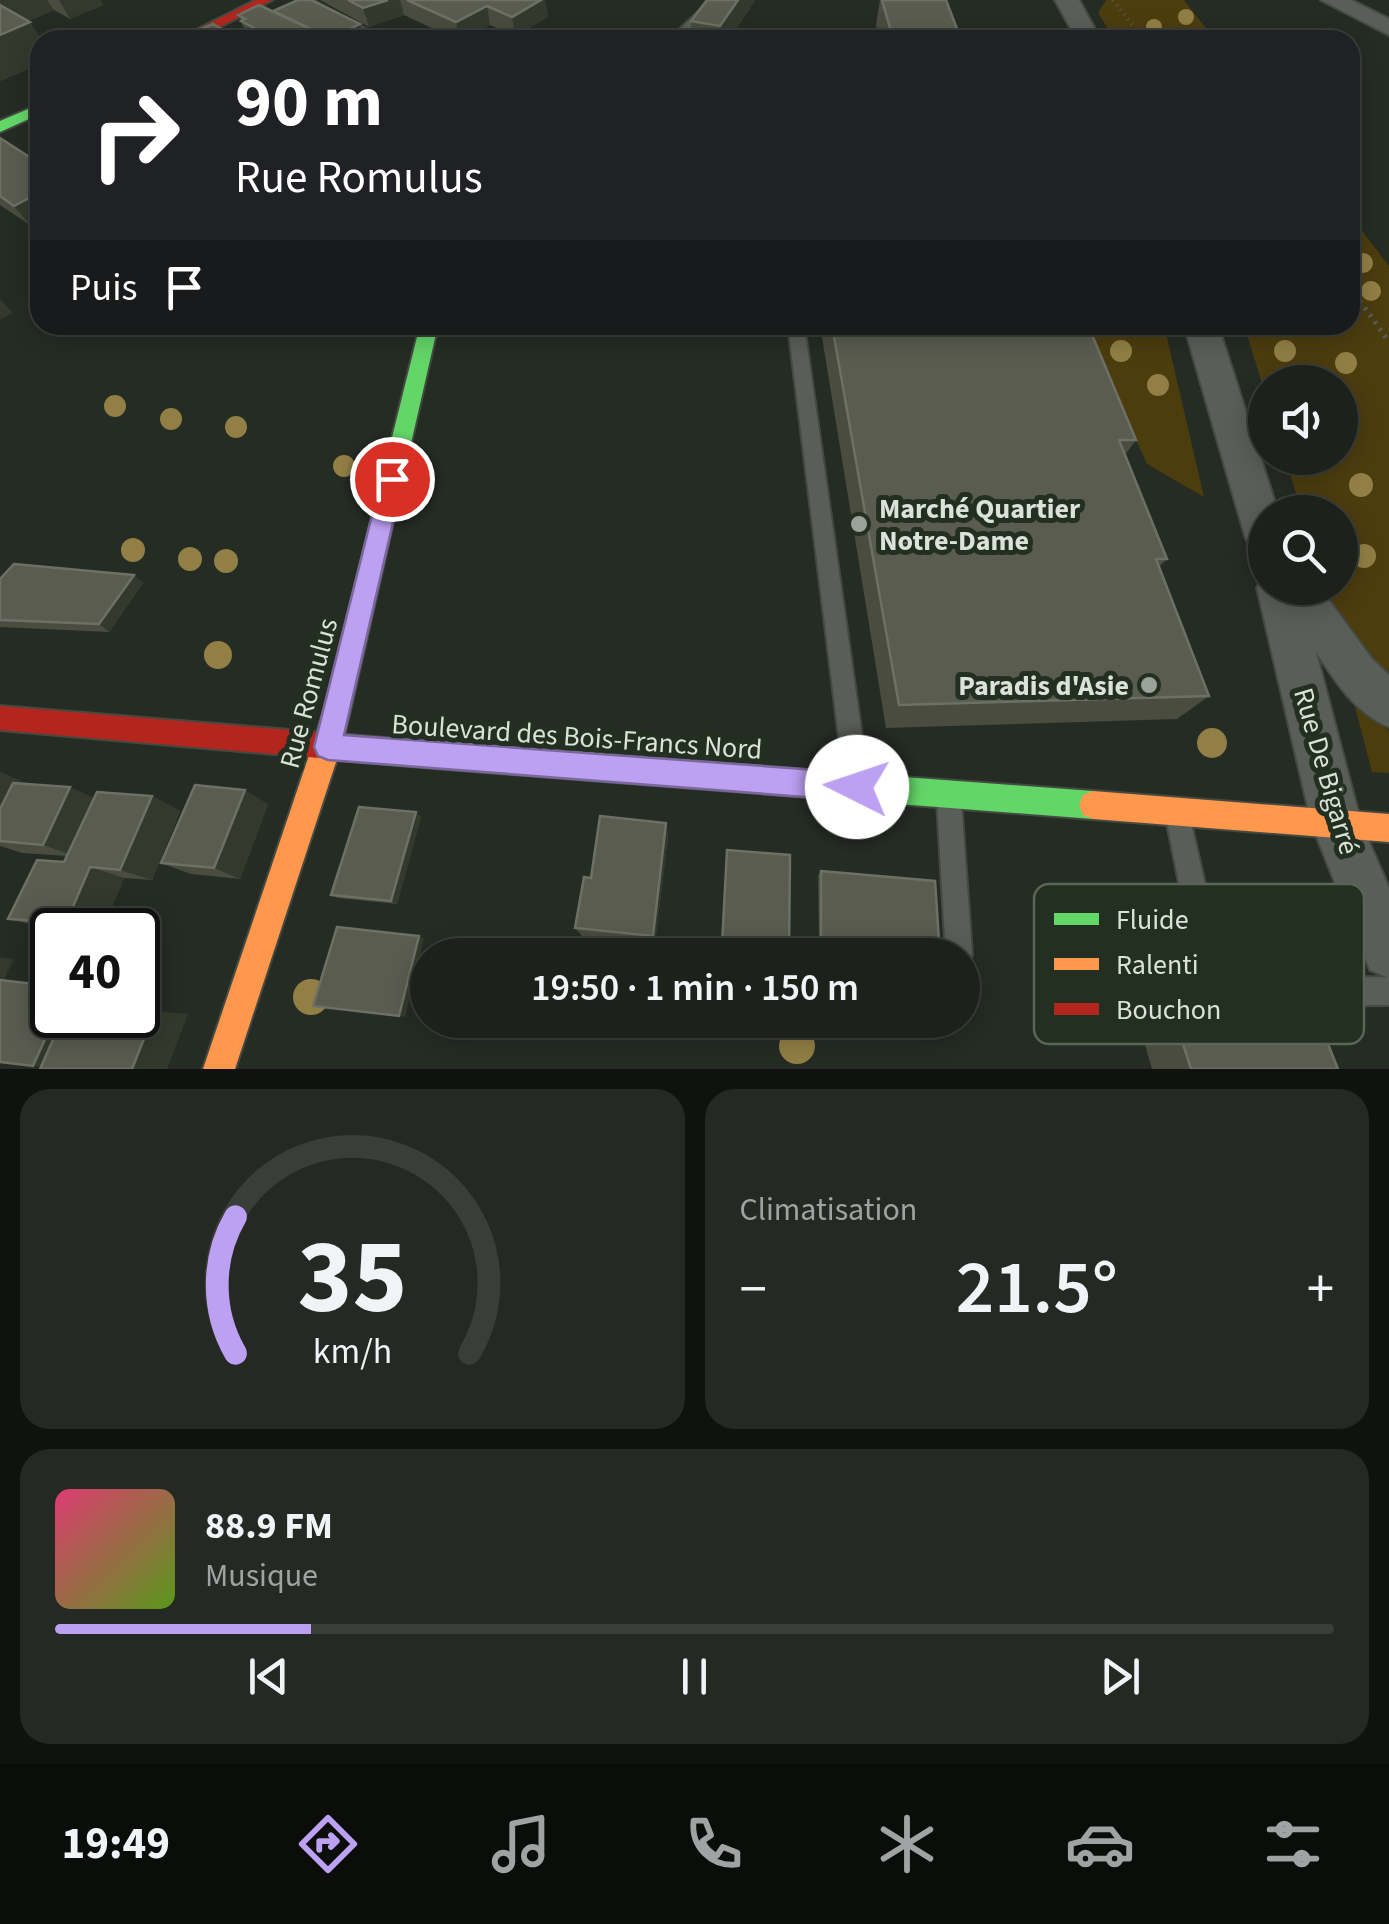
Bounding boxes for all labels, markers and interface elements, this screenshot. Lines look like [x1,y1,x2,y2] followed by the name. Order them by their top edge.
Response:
[235,53,383,153] text: 90 m
[70,70,200,200] icon: right
[235,146,483,210] text: Rue Romulus
[157,260,212,315] icon: arrive
[70,261,137,315] text: Puis
[1248,365,1358,605] map controls
[1248,365,1358,475] button: sound
[350,437,435,522] pin
[365,452,420,507] icon: arrive
[879,489,1081,561] place label: Marché Quartier Notre-Dame
[1248,495,1358,605] button: search
[848,513,870,535] marker: Marché Quartier Notre-Dame
[270,614,348,773] street label: Rue Romulus
[958,666,1129,706] place label: Paradis d'Asie
[1138,674,1160,696] marker: Paradis d'Asie
[1283,683,1369,859] street label: Rue De Bigarré
[390,704,764,770] street label: Boulevard des Bois-Francs Nord
[805,735,909,839] position arrow
[1034,884,1364,1044] legend
[1116,900,1189,940] text: Fluide
[30,908,160,1038] speed limit sign: 40
[1116,945,1199,985] text: Ralenti
[531,961,859,1015] text: 19:50 · 1 min · 150 m
[1116,990,1221,1030] text: Bouchon
[740,1187,917,1233] text: Climatisation
[297,1205,407,1353] text: 35
[956,1235,1118,1342] text: 21.5°
[740,1251,767,1329] text: −
[1307,1251,1334,1329] text: +
[313,1326,392,1377] text: km/h
[205,1499,333,1553] text: 88.9 FM
[205,1553,318,1599] text: Musique
[241,1649,296,1704] icon: previous
[667,1649,722,1704] icon: pause
[1093,1649,1148,1704] icon: next
[293,1809,363,1879] icon: directions
[486,1809,556,1879] icon: music
[679,1809,749,1879] icon: phone
[872,1809,942,1879] icon: climate
[1065,1809,1135,1879] icon: car
[1258,1809,1328,1879] icon: filters
[61,1812,170,1876] text: 19:49

